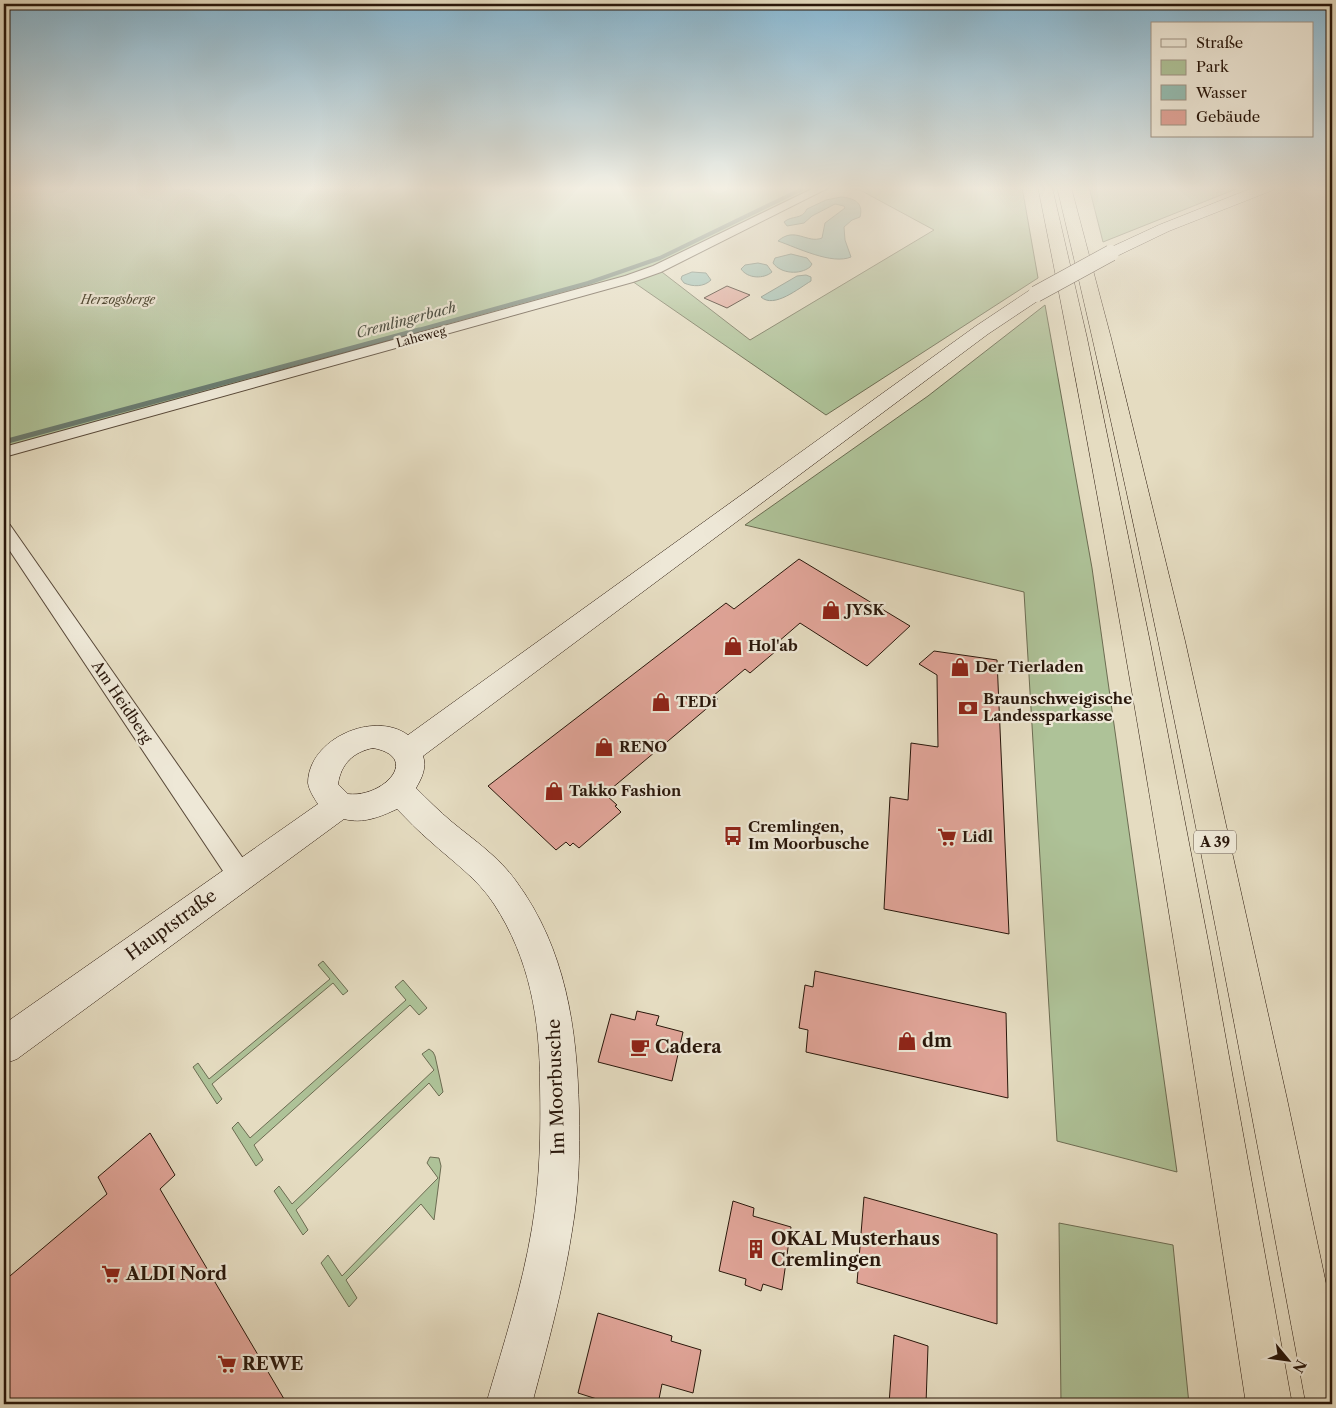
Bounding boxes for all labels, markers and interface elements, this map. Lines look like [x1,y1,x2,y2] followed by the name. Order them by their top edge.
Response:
[1151,22,1314,138] legend
[1196,33,1243,52] text: Straße
[1196,57,1230,76] text: Park
[1195,83,1247,102] text: Wasser
[1196,107,1260,126] text: Gebäude
[80,292,156,307] park label: Herzogsberge
[354,298,458,342] water label: Cremlingerbach
[394,323,448,350] street label: Laheweg
[820,599,842,621] shop icon: JYSK
[843,600,885,619] place label: JYSK
[722,635,744,657] shop icon: Hol'ab
[748,636,798,655] place label: Hol'ab
[87,656,157,747] street label: Am Heidberg
[949,656,971,678] shop icon: Der Tierladen
[975,657,1084,676] place label: Der Tierladen
[983,689,1132,725] place label: Braunschweigische Landessparkasse
[650,691,672,713] shop icon: TEDi
[676,692,717,711] place label: TEDi
[957,697,979,719] bank icon: Braunschweigische Landessparkasse
[593,736,615,758] shop icon: RENO
[619,737,667,756] place label: RENO
[543,780,565,802] shop icon: Takko Fashion
[569,781,682,800] place label: Takko Fashion
[748,817,869,853] place label: Cremlingen, Im Moorbusche
[722,825,744,847] bus stop icon: Cremlingen, Im Moorbusche
[936,826,958,848] supermarket icon: Lidl
[962,827,993,846] place label: Lidl
[1194,830,1236,854] road number: A 39
[121,885,221,965] street label: Hauptstraße
[543,1018,569,1156] street label: Im Moorbusche
[896,1030,918,1052] shop icon: dm
[922,1030,952,1052] place label: dm
[629,1036,651,1058] cafe icon: Cadera
[655,1036,722,1058] place label: Cadera
[771,1228,940,1271] place label: OKAL Musterhaus Cremlingen
[745,1238,767,1260] building icon: OKAL Musterhaus Cremlingen
[100,1263,122,1285] supermarket icon: ALDI Nord
[125,1263,227,1285] place label: ALDI Nord
[1264,1336,1314,1386] north arrow
[216,1353,238,1375] supermarket icon: REWE
[242,1353,304,1375] place label: REWE
[1289,1357,1310,1376] text: N

